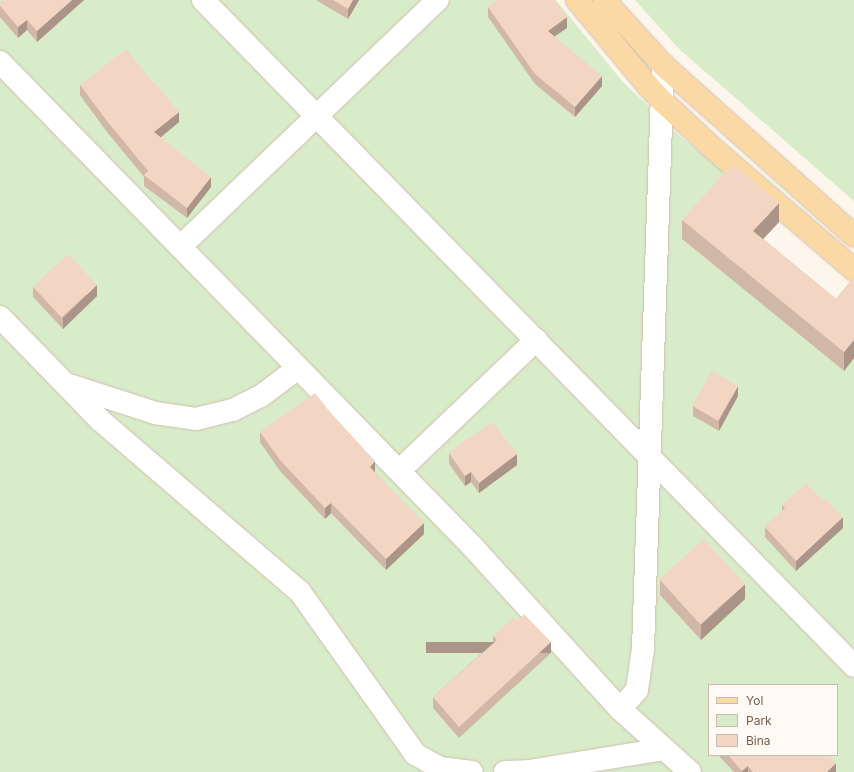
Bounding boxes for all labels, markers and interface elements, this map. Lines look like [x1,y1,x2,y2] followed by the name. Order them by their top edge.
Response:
[708,684,838,756] legend
[746,693,763,708] text: Yol
[746,713,772,728] text: Park
[746,733,771,748] text: Bina

